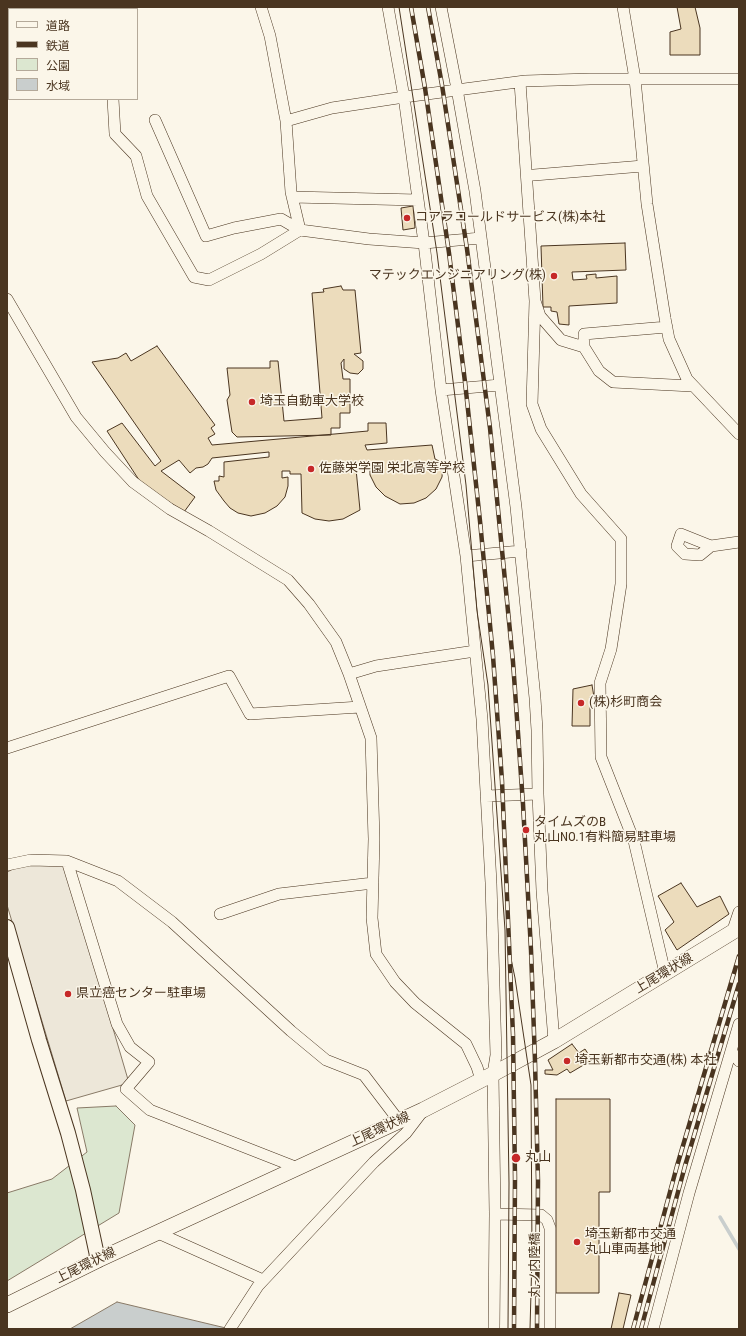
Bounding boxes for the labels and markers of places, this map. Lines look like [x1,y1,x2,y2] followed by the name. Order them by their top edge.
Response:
[415,210,605,226] place label: コアラコールドサービス(株)本社
[402,213,412,223] marker: コアラコールドサービス(株)本社
[369,268,546,284] place label: マテックエンジニアリング(株)
[549,271,559,281] marker: マテックエンジニアリング(株)
[260,394,364,410] place label: 埼玉自動車大学校
[247,397,257,407] marker: 埼玉自動車大学校
[319,461,465,477] place label: 佐藤栄学園 栄北高等学校
[306,464,316,474] marker: 佐藤栄学園 栄北高等学校
[589,695,662,711] place label: (株)杉町商会
[576,698,586,708] marker: (株)杉町商会
[534,815,676,846] place label: タイムズのB 丸山NO.1有料簡易駐車場
[521,825,531,835] marker: タイムズのB 丸山NO.1有料簡易駐車場
[76,986,206,1002] place label: 県立癌センター駐車場
[63,989,73,999] marker: 県立癌センター駐車場
[575,1053,716,1069] place label: 埼玉新都市交通(株) 本社
[562,1056,572,1066] marker: 埼玉新都市交通(株) 本社
[525,1150,551,1166] place label: 丸山
[510,1152,522,1164] marker: 丸山
[585,1227,676,1258] place label: 埼玉新都市交通 丸山車両基地
[572,1237,582,1247] marker: 埼玉新都市交通 丸山車両基地

